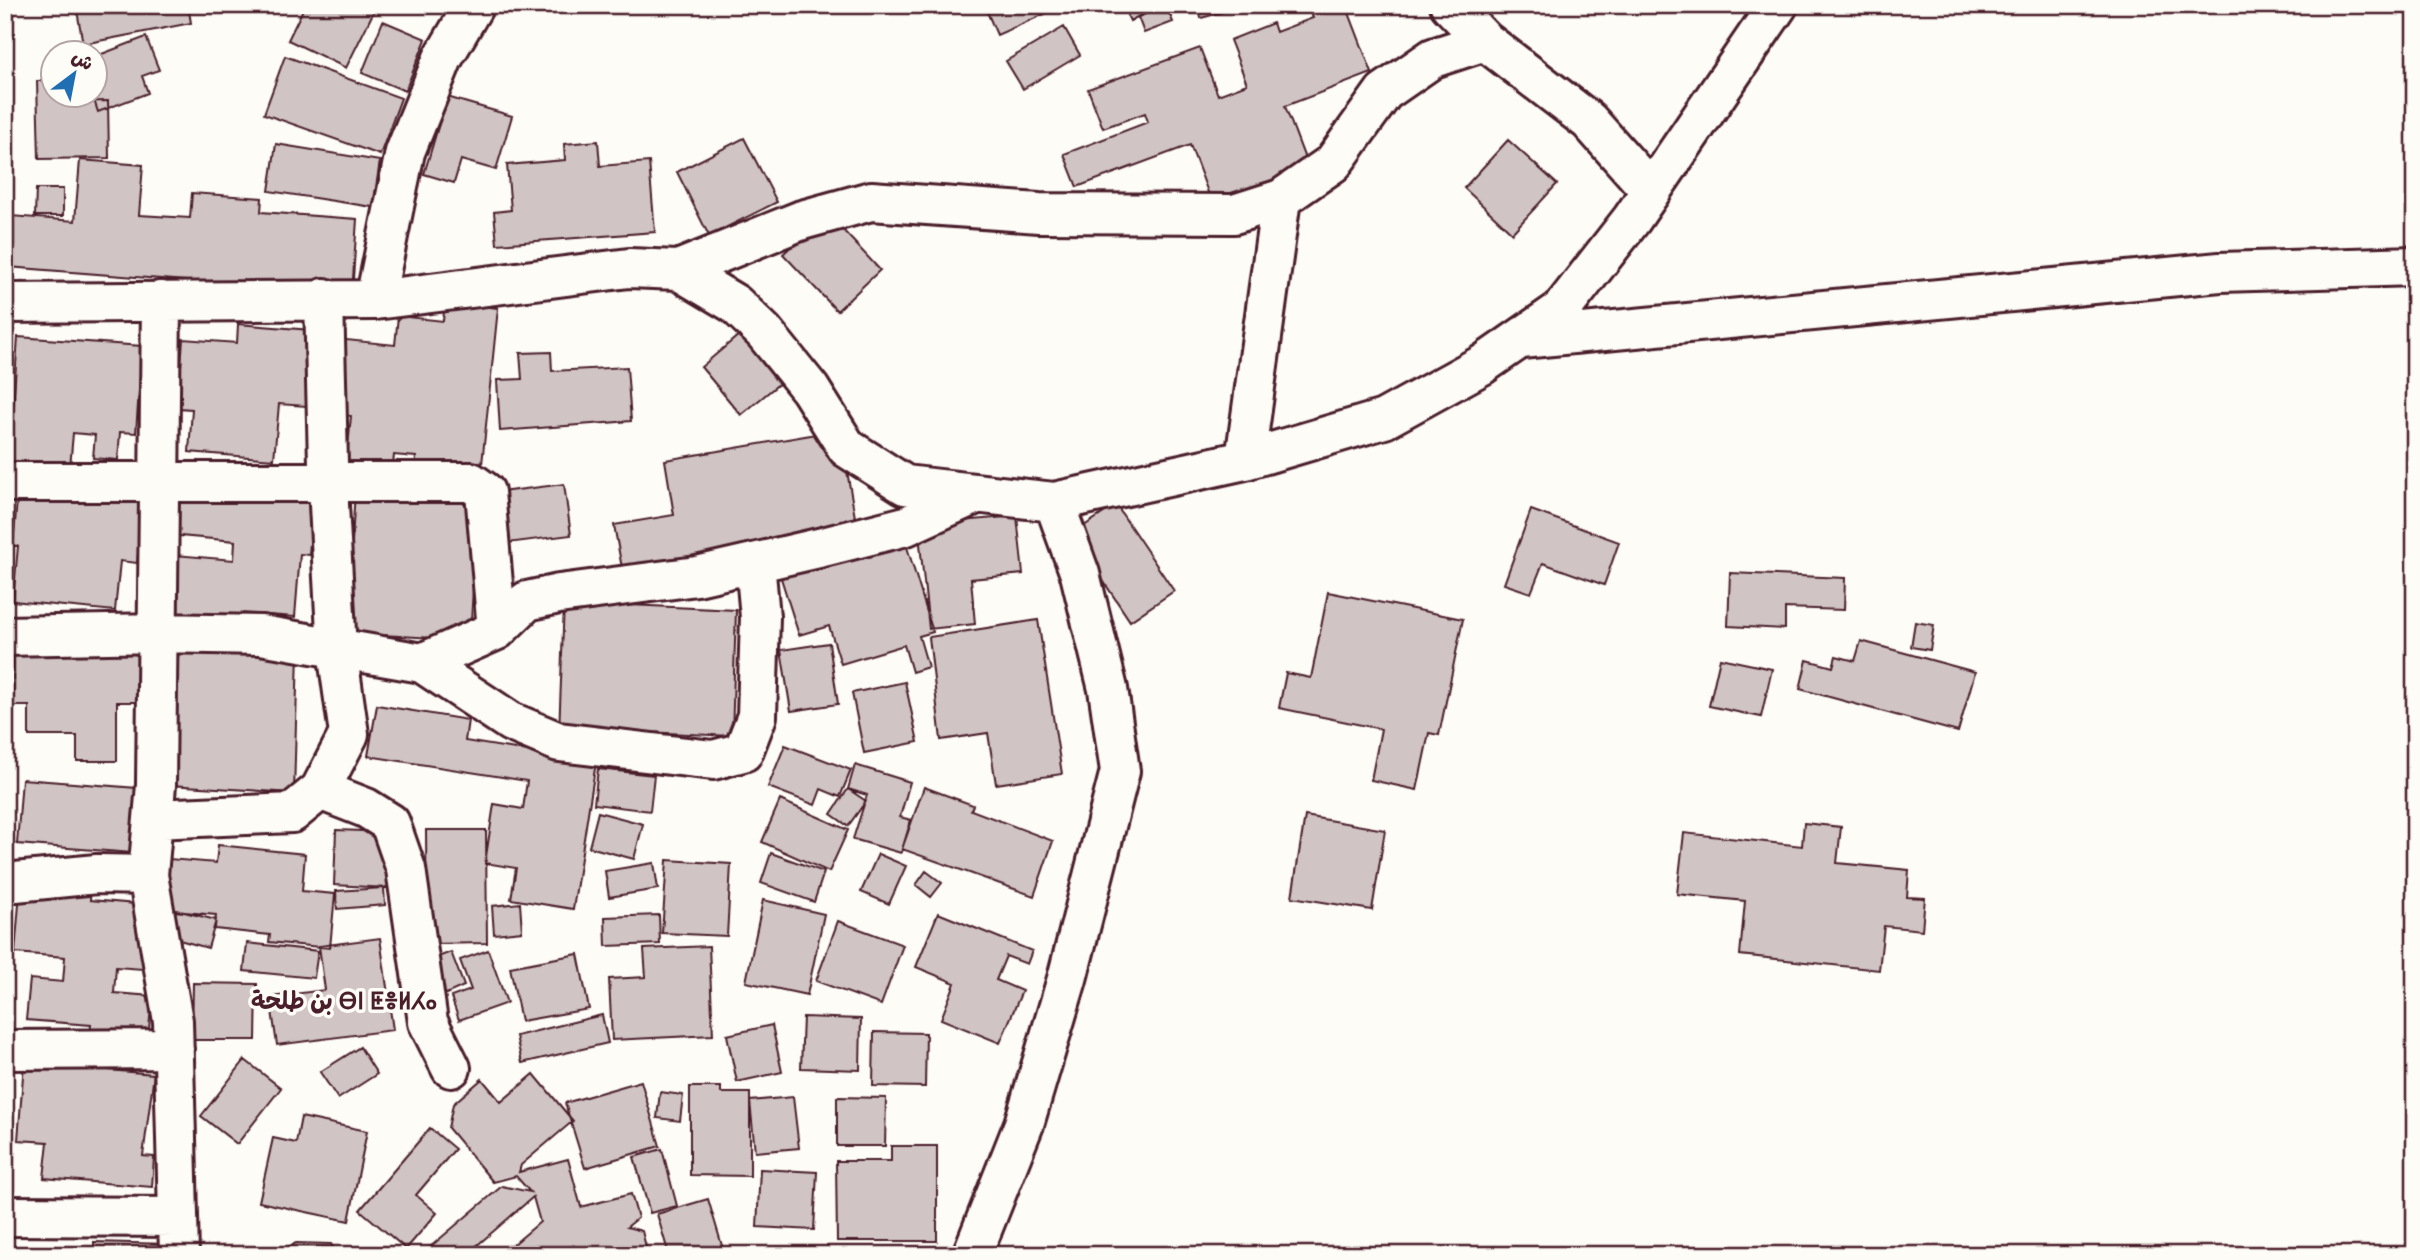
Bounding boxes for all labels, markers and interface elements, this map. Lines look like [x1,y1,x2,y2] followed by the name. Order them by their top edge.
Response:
[38,38,108,108] north arrow
[66,47,96,78] text: ش
[251,989,437,1019] district label: بن طلحة ⴱⵏ ⵟⴻⵍⵃⴰ

